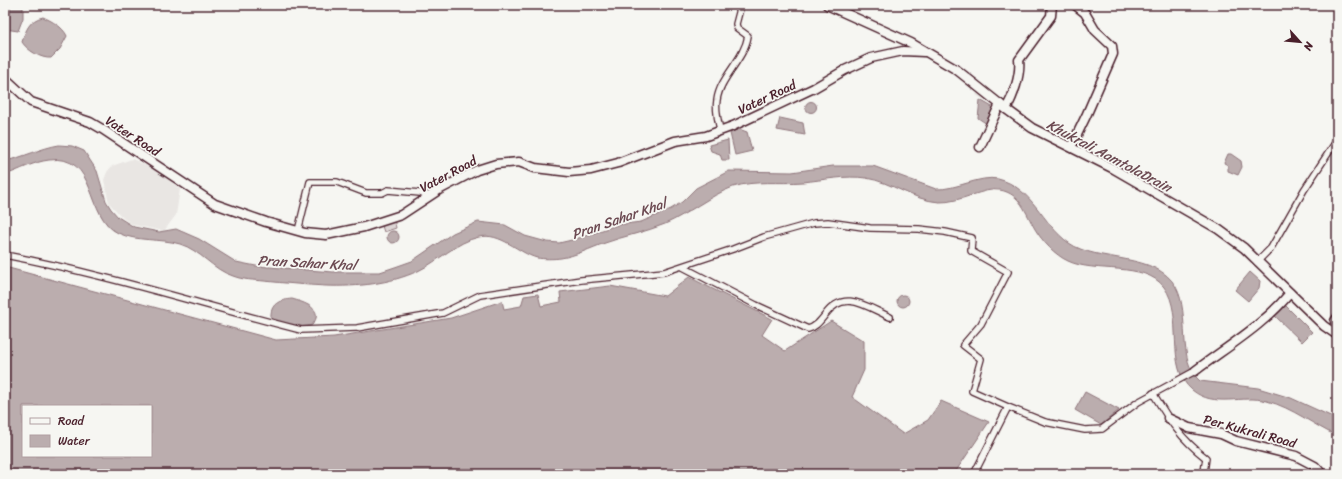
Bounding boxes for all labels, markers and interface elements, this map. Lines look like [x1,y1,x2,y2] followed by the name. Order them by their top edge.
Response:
[1280,22,1320,62] north arrow
[1298,38,1319,54] text: N
[734,73,801,121] street label: Vater Road
[101,109,166,163] street label: Vater Road
[1042,112,1177,200] water label: Khukrali AamtolaDrain
[415,149,482,199] street label: Vater Road
[568,190,673,247] water label: Pran Sahar Khal
[257,248,360,278] water label: Pran Sahar Khal
[22,405,152,457] legend
[1201,408,1300,455] street label: Per Kukrali Road
[58,410,85,432] text: Road
[58,430,91,452] text: Water

